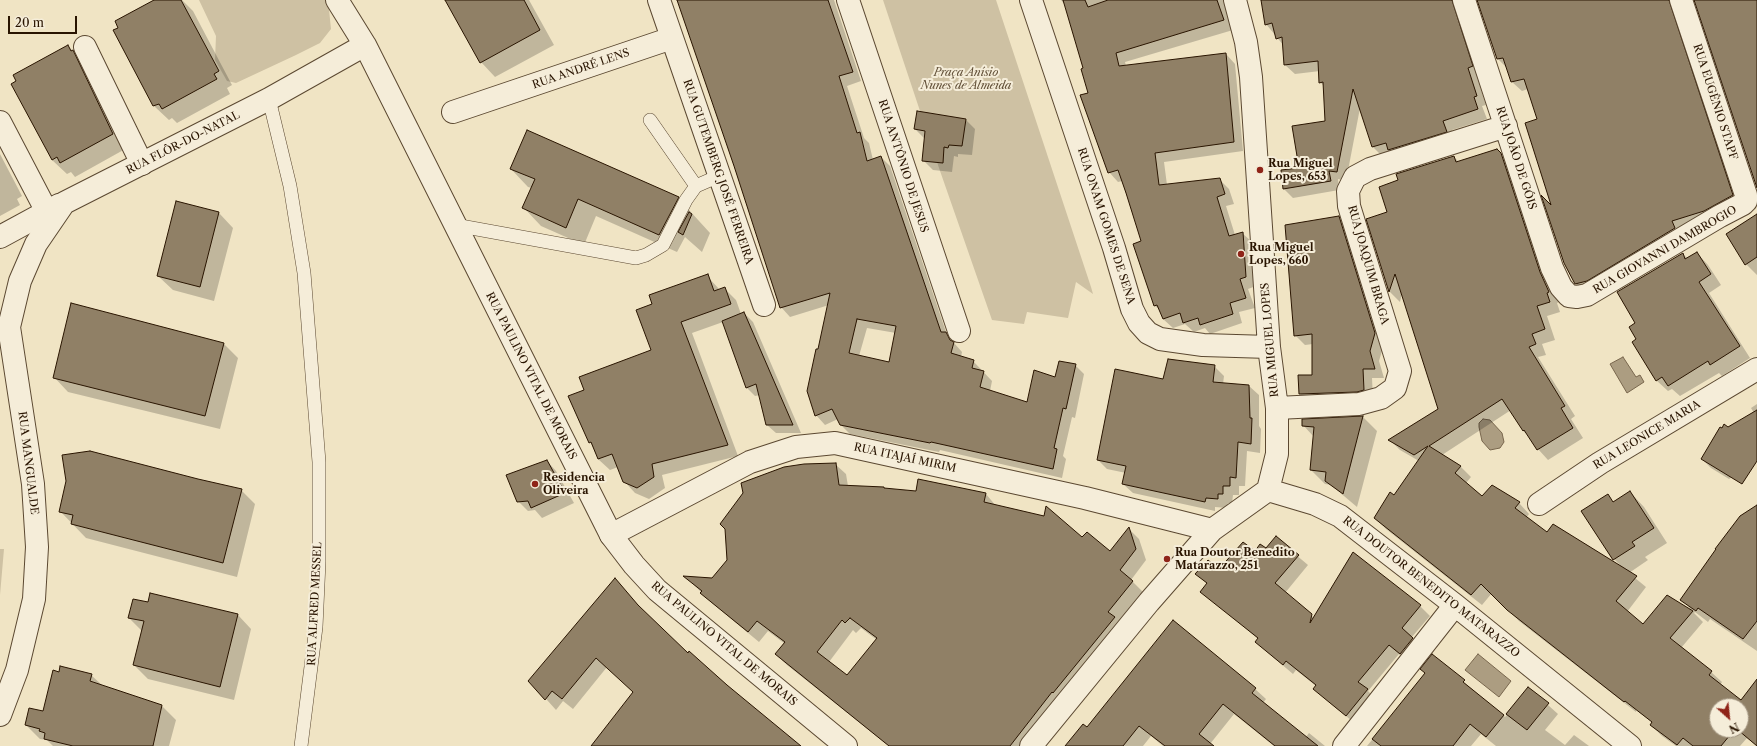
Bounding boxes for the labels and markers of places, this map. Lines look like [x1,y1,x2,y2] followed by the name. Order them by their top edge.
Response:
[1268,157,1333,183] place label: Rua Miguel Lopes, 653
[1255,165,1265,175] marker: Rua Miguel Lopes, 653
[1249,241,1314,267] place label: Rua Miguel Lopes, 660
[1236,249,1246,259] marker: Rua Miguel Lopes, 660
[543,471,605,497] place label: Residencia Oliveira
[530,479,540,489] marker: Residencia Oliveira
[1175,546,1295,572] place label: Rua Doutor Benedito Matarazzo, 251
[1162,554,1172,564] marker: Rua Doutor Benedito Matarazzo, 251

